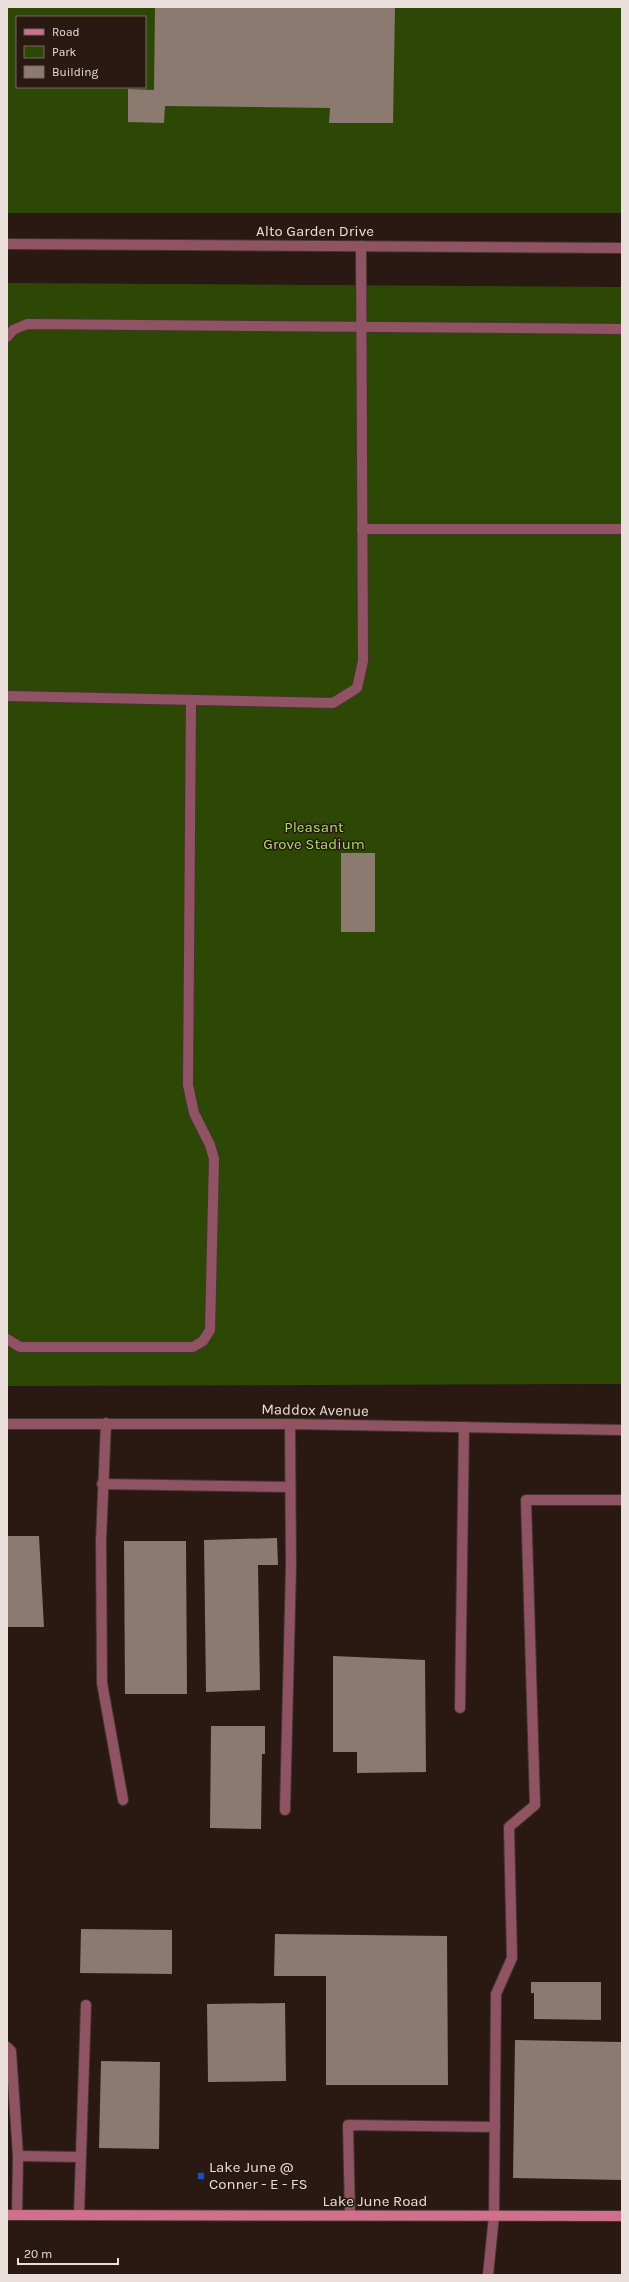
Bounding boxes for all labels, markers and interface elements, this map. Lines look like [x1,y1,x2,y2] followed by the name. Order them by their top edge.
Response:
[16,16,146,88] legend
[52,25,80,39] text: Road
[52,45,77,59] text: Park
[52,65,99,79] text: Building
[256,222,374,240] street label: Alto Garden Drive
[263,818,365,853] park label: Pleasant Grove Stadium
[261,1400,369,1420] street label: Maddox Avenue
[209,2158,308,2193] place label: Lake June @ Conner - E - FS
[196,2171,206,2181] marker: Lake June @ Conner - E - FS
[323,2192,427,2210] street label: Lake June Road
[18,2240,118,2266] scale bar
[24,2247,52,2261] text: 20 m

